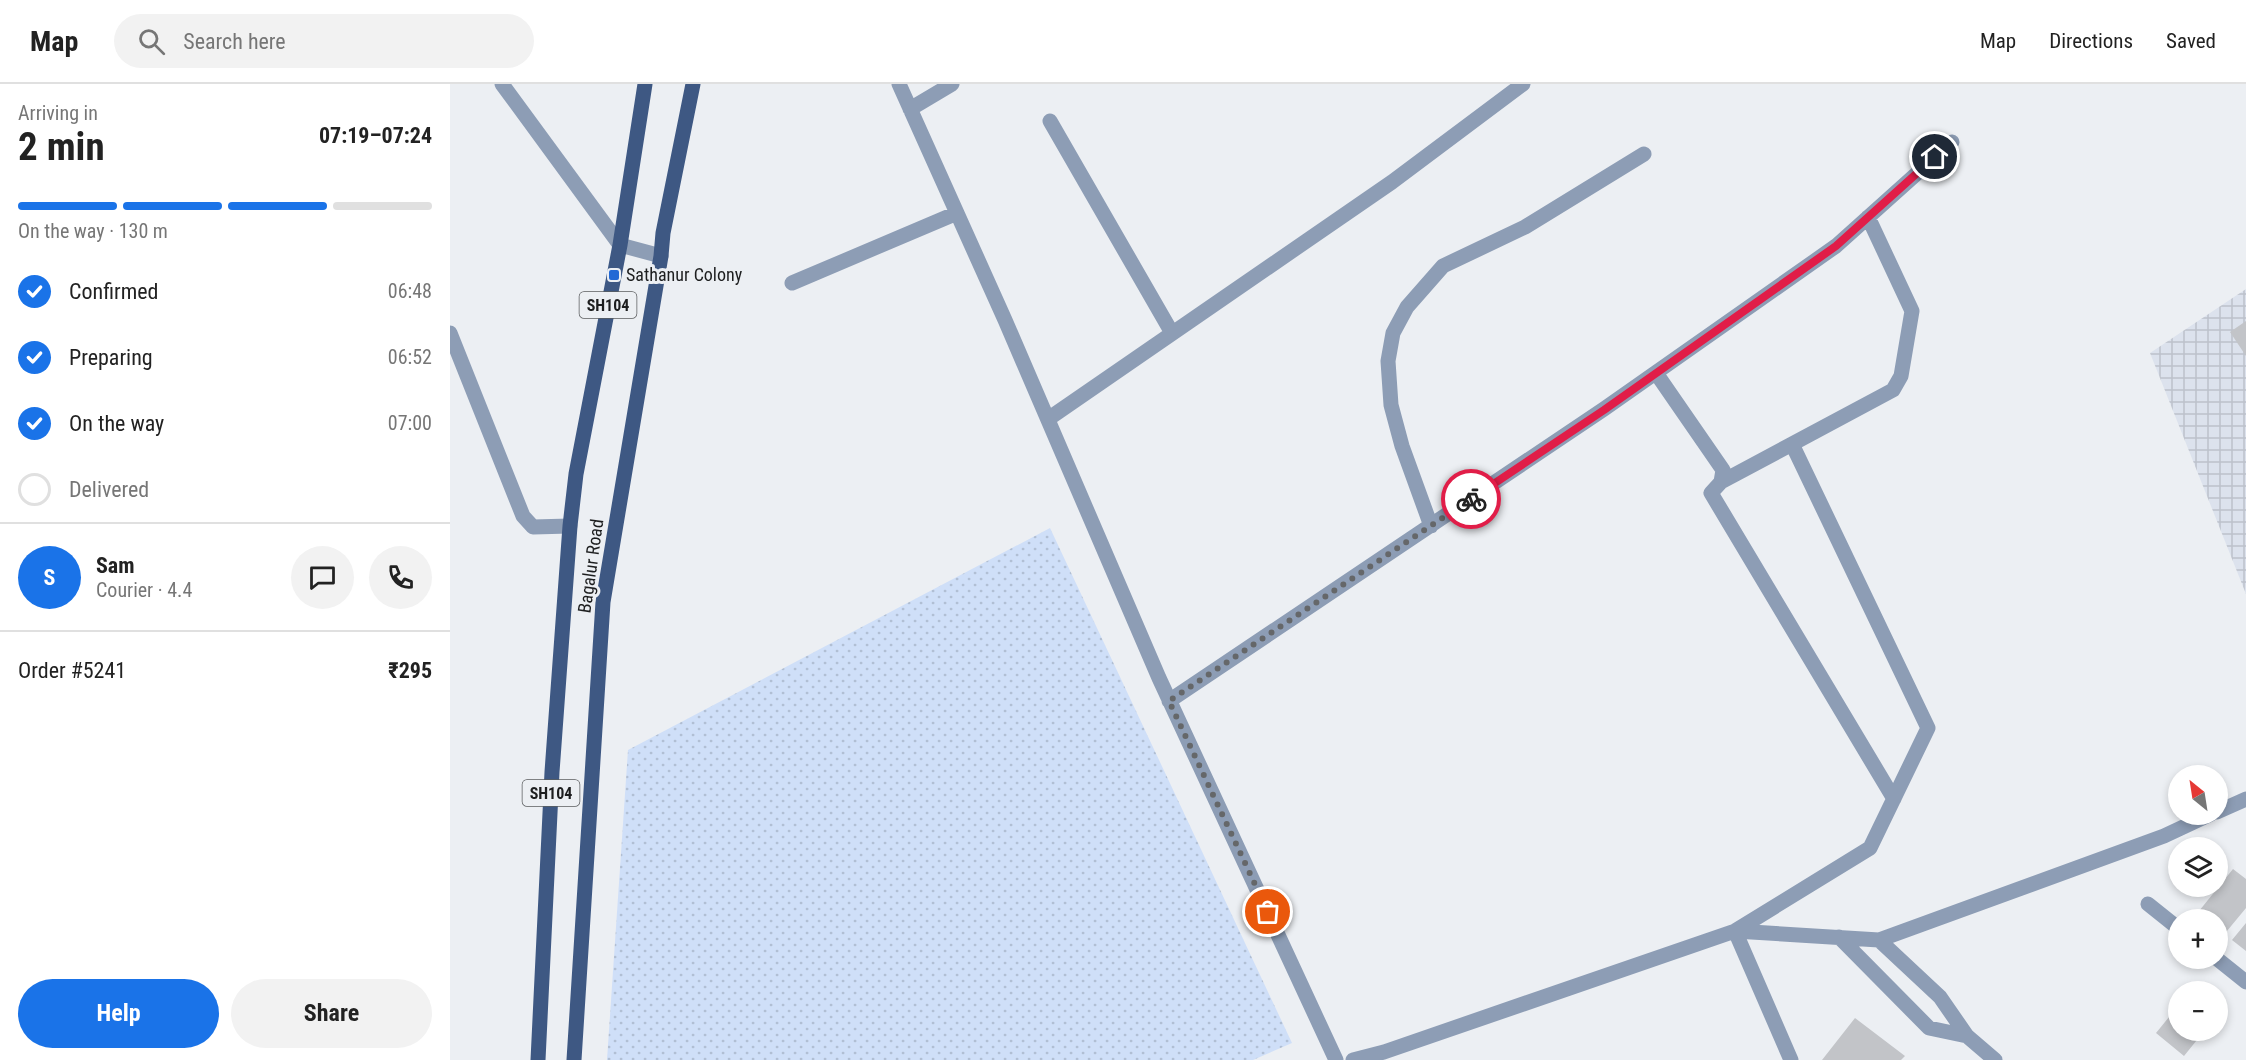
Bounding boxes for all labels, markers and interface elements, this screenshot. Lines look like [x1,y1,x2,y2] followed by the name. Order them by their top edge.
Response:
[114,14,534,68] search box
[30,25,78,58] text: Map
[135,25,168,58] icon: search
[183,29,286,54] text: Search here
[1980,29,2016,53] text: Map
[2049,29,2133,53] text: Directions
[2166,29,2216,53] text: Saved
[18,101,98,125] text: Arriving in
[319,123,432,148] text: 07:19–07:24
[18,124,105,170] text: 2 min
[1909,131,1960,182] pin
[1918,140,1951,173] icon: home
[18,219,168,243] text: On the way · 130 m
[626,264,743,285] place label: Sathanur Colony
[607,268,621,282] marker: Sathanur Colony
[18,275,51,308] icon: check
[69,279,158,304] text: Confirmed
[388,279,432,303] text: 06:48
[580,292,636,318] road number: SH104
[18,341,51,374] icon: check
[69,345,153,370] text: Preparing
[388,345,432,369] text: 06:52
[18,407,51,440] icon: check
[69,411,164,436] text: On the way
[388,411,432,435] text: 07:00
[1441,469,1501,529] courier
[69,477,149,502] text: Delivered
[1455,483,1488,516] icon: bike
[574,518,607,614] street label: Bagalur Road
[291,546,354,609] button: chat
[369,546,432,609] button: phone
[96,553,135,578] text: Sam
[44,565,55,590] text: S
[96,578,192,602] text: Courier · 4.4
[18,658,126,683] text: Order #5241
[388,658,432,683] text: ₹295
[2168,765,2228,825] north arrow
[2168,765,2228,1041] map controls
[522,780,580,806] road number: SH104
[2168,837,2228,897] button: layers
[1242,886,1293,937] pin
[1251,895,1284,928] icon: bag
[2168,909,2228,969] button: +
[18,979,219,1048] button: Help
[231,979,432,1048] button: Share
[2168,981,2228,1041] button: −

